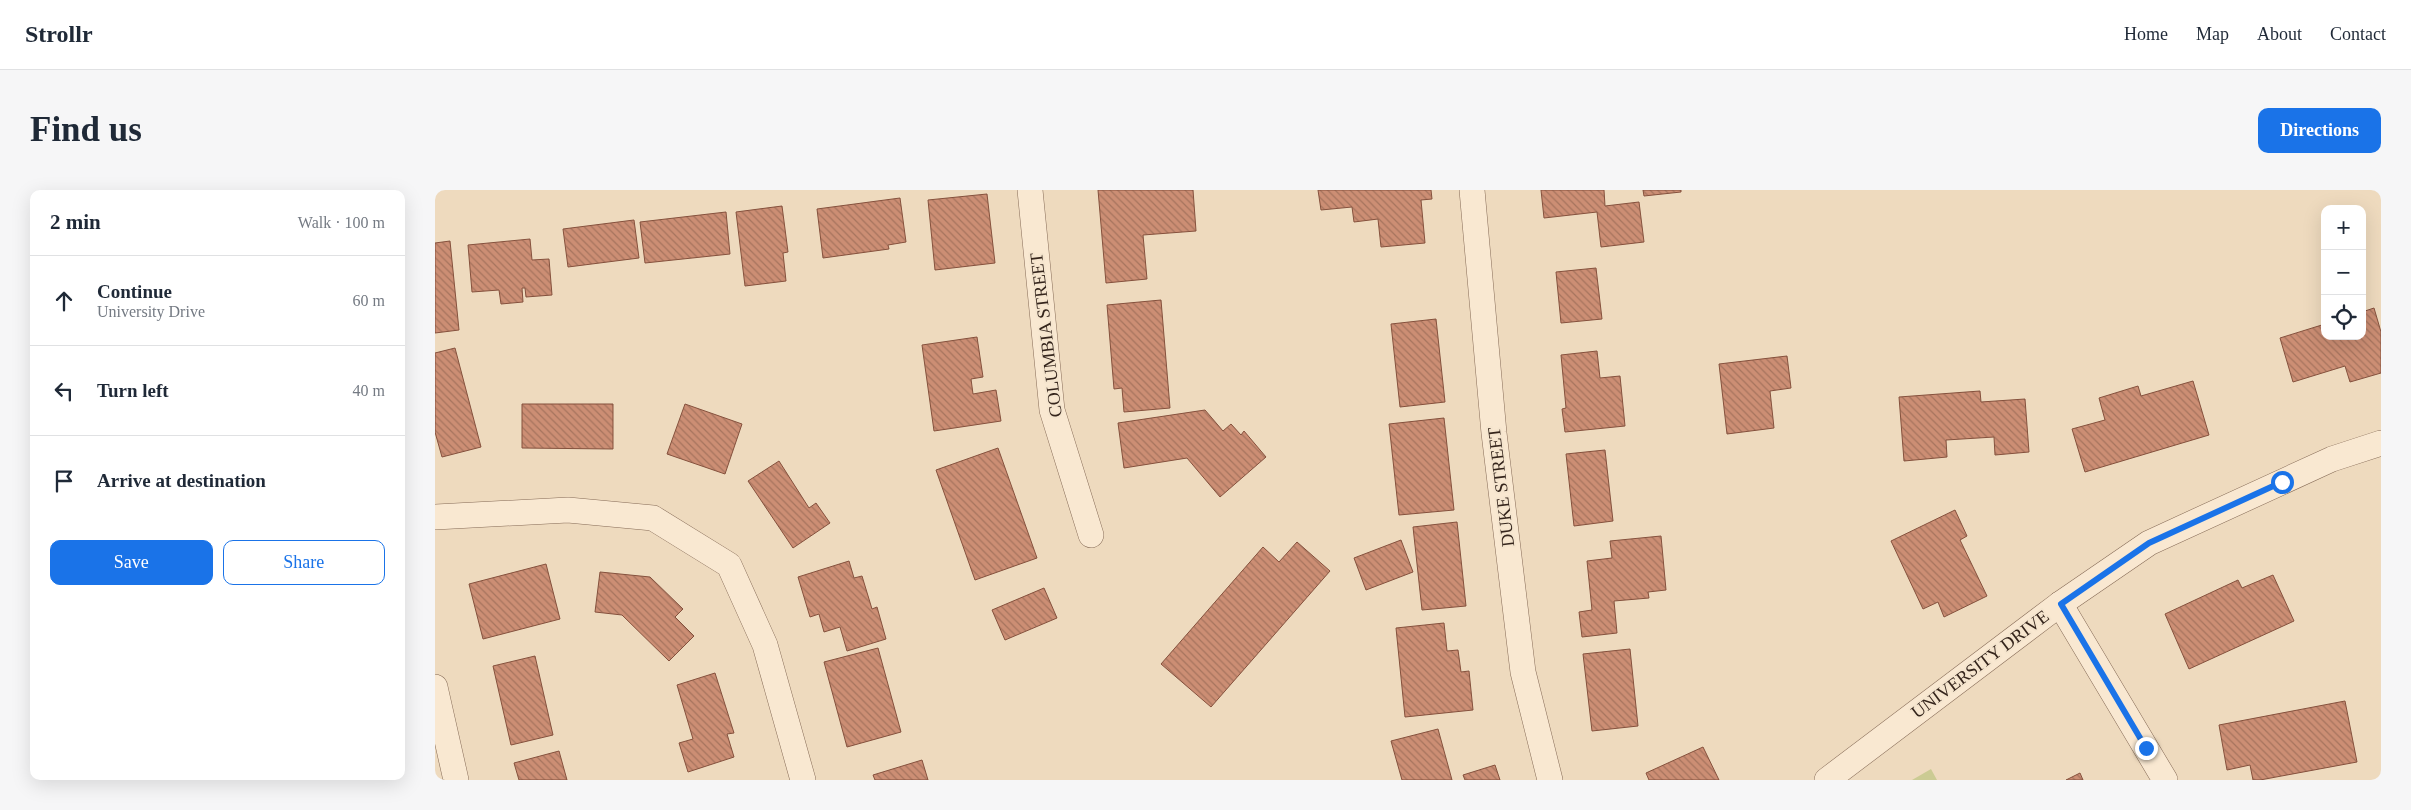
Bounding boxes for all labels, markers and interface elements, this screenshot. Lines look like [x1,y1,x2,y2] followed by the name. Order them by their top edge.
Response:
[25,21,93,47] text: Strollr
[2124,24,2168,44] text: Home
[2196,24,2229,44] text: Map
[2257,24,2302,44] text: About
[2330,24,2386,44] text: Contact
[2258,108,2381,153] button: Directions
[30,110,142,149] text: Find us
[2321,205,2366,340] map controls
[2321,205,2366,250] button: +
[50,210,101,234] text: 2 min
[298,214,385,231] text: Walk · 100 m
[2321,250,2366,295] button: −
[1026,252,1066,418] street label: COLUMBIA STREET
[97,281,172,302] text: Continue
[50,287,78,315] icon: ahead
[353,292,385,309] text: 60 m
[2321,295,2366,340] button: locate
[97,303,205,320] text: University Drive
[50,377,78,405] icon: left
[97,380,169,401] text: Turn left
[353,382,385,399] text: 40 m
[1484,426,1518,548] street label: DUKE STREET
[50,467,78,495] icon: arrive
[97,470,266,491] text: Arrive at destination
[2271,471,2294,494] route start
[50,540,213,585] button: Save
[223,540,385,585] button: Share
[1907,606,2053,722] street label: UNIVERSITY DRIVE
[2135,737,2158,760] route end

